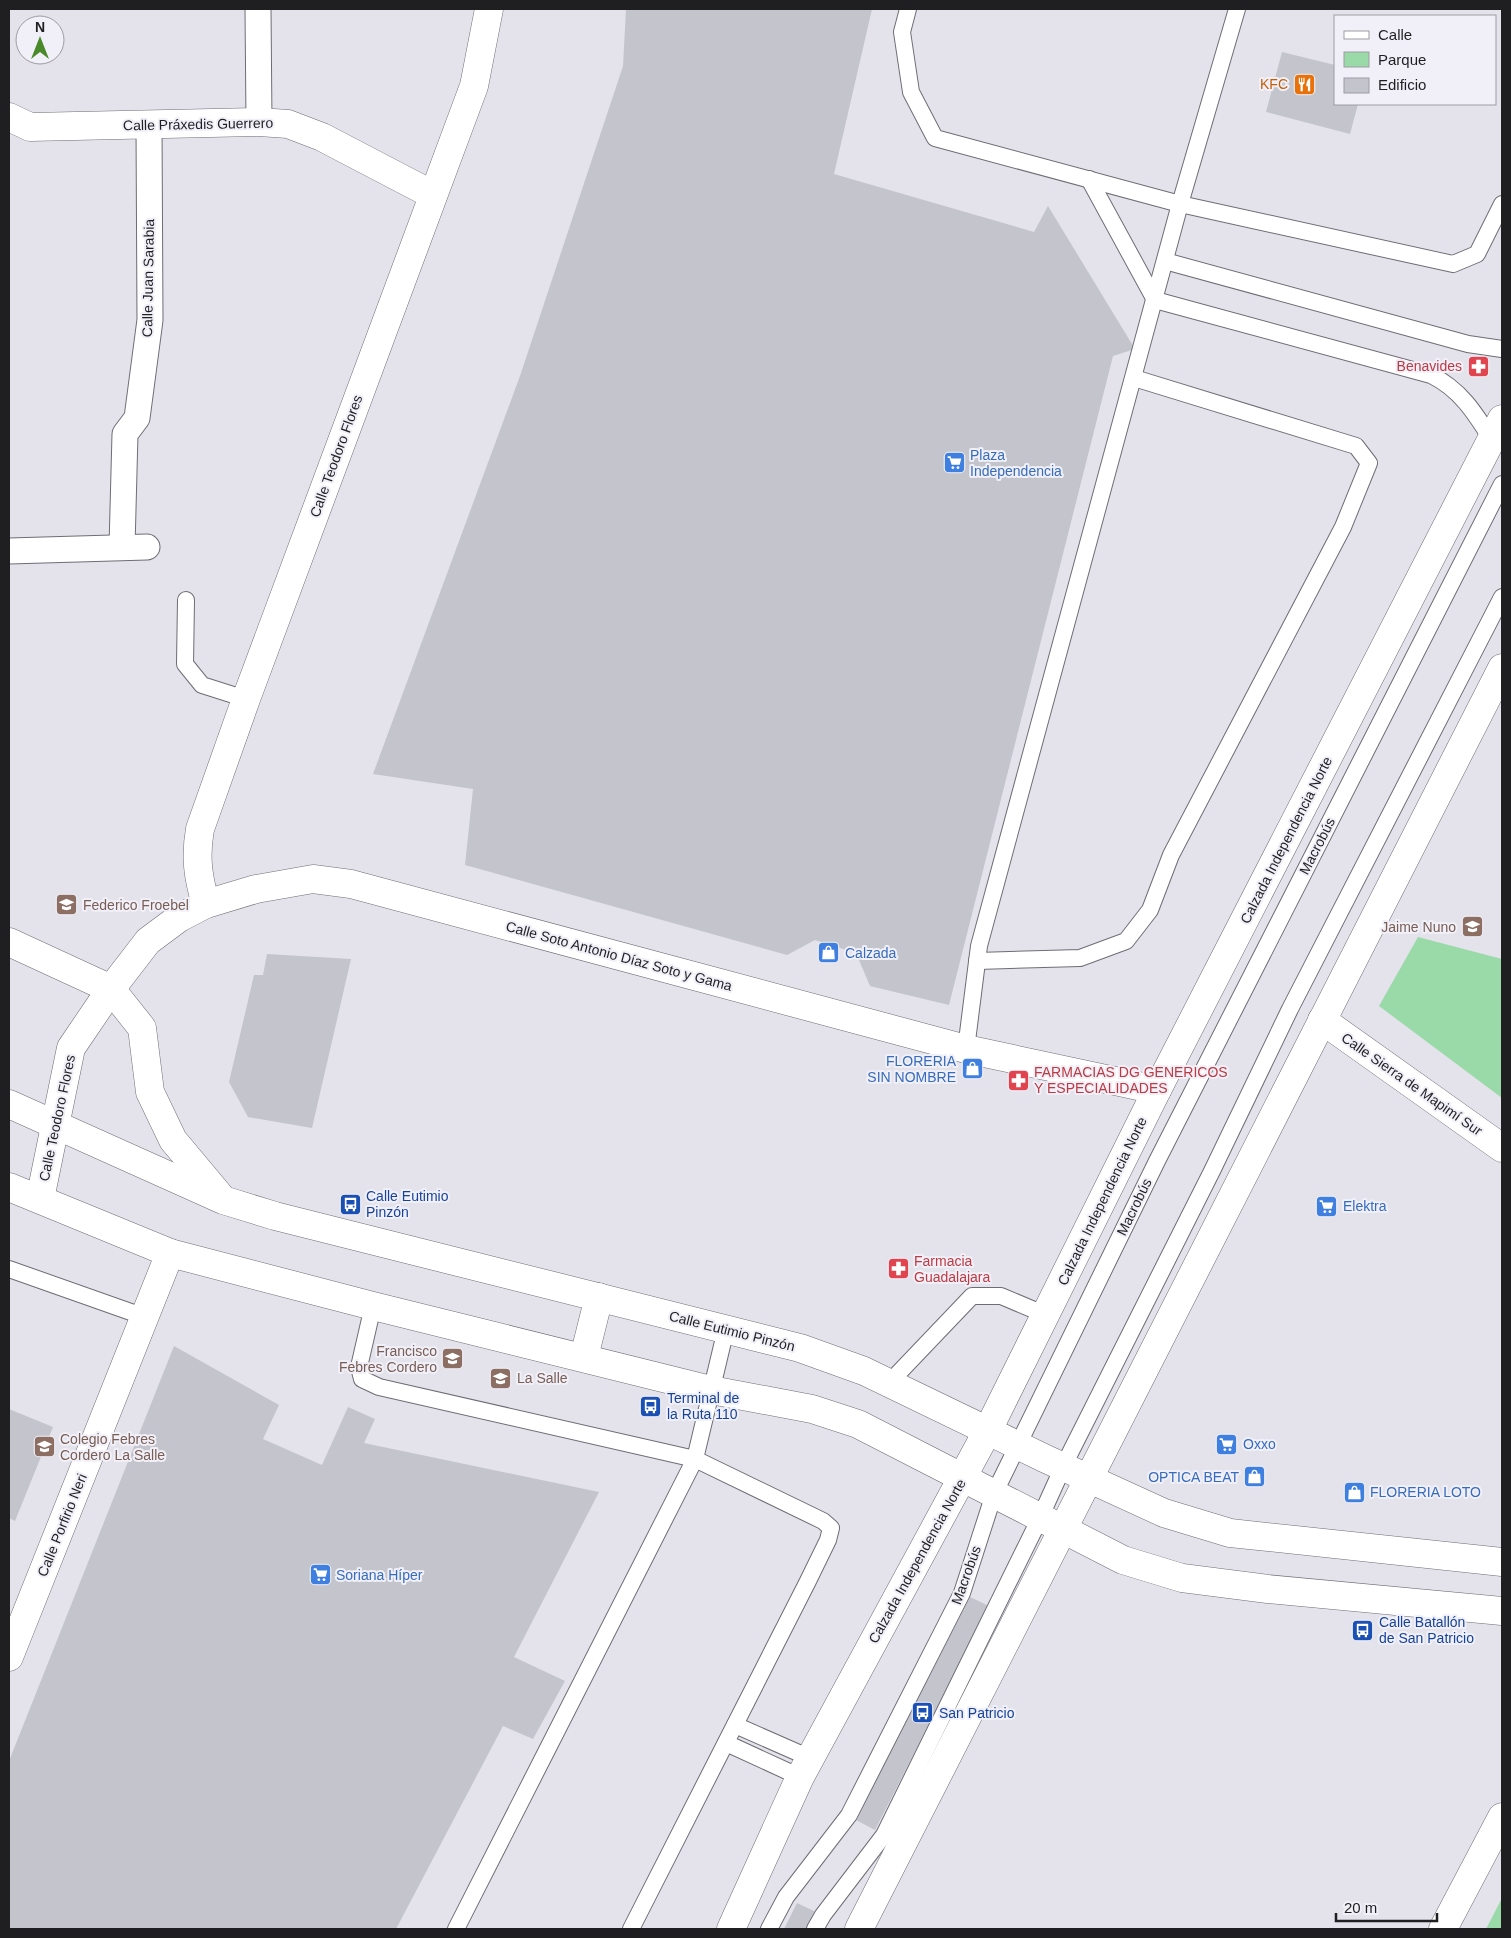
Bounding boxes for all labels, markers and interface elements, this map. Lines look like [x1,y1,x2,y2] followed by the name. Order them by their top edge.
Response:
[15,15,65,65] north arrow
[1334,15,1496,105] legend
[35,19,45,35] text: N
[1378,26,1412,43] text: Calle
[1378,51,1426,68] text: Parque
[1292,72,1316,96] restaurant icon: KFC
[1260,76,1288,92] place label: KFC
[1378,76,1426,93] text: Edificio
[123,115,273,133] street label: Calle Práxedis Guerrero
[139,219,157,337] street label: Calle Juan Sarabia
[1466,354,1490,378] pharmacy icon: Benavides
[1397,358,1462,374] place label: Benavides
[306,393,366,519] street label: Calle Teodoro Flores
[970,447,1062,479] place label: Plaza Independencia
[942,451,966,475] supermarket icon: Plaza Independencia
[1237,754,1335,926] street label: Calzada Independencia Norte
[1296,815,1338,877] street label: Macrobús
[55,893,79,917] school or university icon: Federico Froebel
[83,897,189,913] place label: Federico Froebel
[1460,915,1484,939] school or university icon: Jaime Nuno
[504,918,734,994] street label: Calle Soto Antonio Díaz Soto y Gama
[1381,919,1456,935] place label: Jaime Nuno
[817,941,841,965] shop icon: Calzada
[845,945,897,961] place label: Calzada
[1339,1029,1486,1139] street label: Calle Sierra de Mapimí Sur
[36,1053,78,1183] street label: Calle Teodoro Flores
[867,1053,957,1085] place label: FLORERIA SIN NOMBRE
[960,1057,984,1081] shop icon: FLORERIA SIN NOMBRE
[1034,1064,1228,1096] place label: FARMACIAS DG GENERICOS Y ESPECIALIDADES
[1006,1068,1030,1092] pharmacy icon: FARMACIAS DG GENERICOS Y ESPECIALIDADES
[1054,1114,1150,1288] street label: Calzada Independencia Norte
[1113,1176,1155,1238] street label: Macrobús
[366,1188,449,1220] place label: Calle Eutimio Pinzón
[338,1192,362,1216] bus stop icon: Calle Eutimio Pinzón
[1315,1194,1339,1218] supermarket icon: Elektra
[1343,1198,1387,1214] place label: Elektra
[914,1253,990,1285] place label: Farmacia Guadalajara
[886,1257,910,1281] pharmacy icon: Farmacia Guadalajara
[667,1308,797,1354] street label: Calle Eutimio Pinzón
[339,1343,437,1375] place label: Francisco Febres Cordero
[441,1347,465,1371] school or university icon: Francisco Febres Cordero
[489,1366,513,1390] school or university icon: La Salle
[517,1370,568,1386] place label: La Salle
[667,1390,740,1422] place label: Terminal de la Ruta 110
[639,1394,663,1418] bus stop icon: Terminal de la Ruta 110
[60,1431,165,1463] place label: Colegio Febres Cordero La Salle
[1215,1432,1239,1456] supermarket icon: Oxxo
[32,1435,56,1459] school or university icon: Colegio Febres Cordero La Salle
[1243,1436,1276,1452] place label: Oxxo
[1243,1465,1267,1489] shop icon: OPTICA BEAT
[1148,1469,1239,1485] place label: OPTICA BEAT
[34,1471,90,1579] street label: Calle Porfirio Neri
[865,1476,969,1646] street label: Calzada Independencia Norte
[1342,1480,1366,1504] shop icon: FLORERIA LOTO
[1370,1484,1481,1500] place label: FLORERIA LOTO
[948,1543,984,1607] street label: Macrobús
[308,1563,332,1587] supermarket icon: Soriana Híper
[336,1567,423,1583] place label: Soriana Híper
[1379,1614,1474,1646] place label: Calle Batallón de San Patricio
[1351,1618,1375,1642] bus stop icon: Calle Batallón de San Patricio
[911,1701,935,1725] bus stop icon: San Patricio
[939,1705,1015,1721] place label: San Patricio
[1336,1890,1437,1922] scale bar
[1344,1899,1377,1916] text: 20 m

